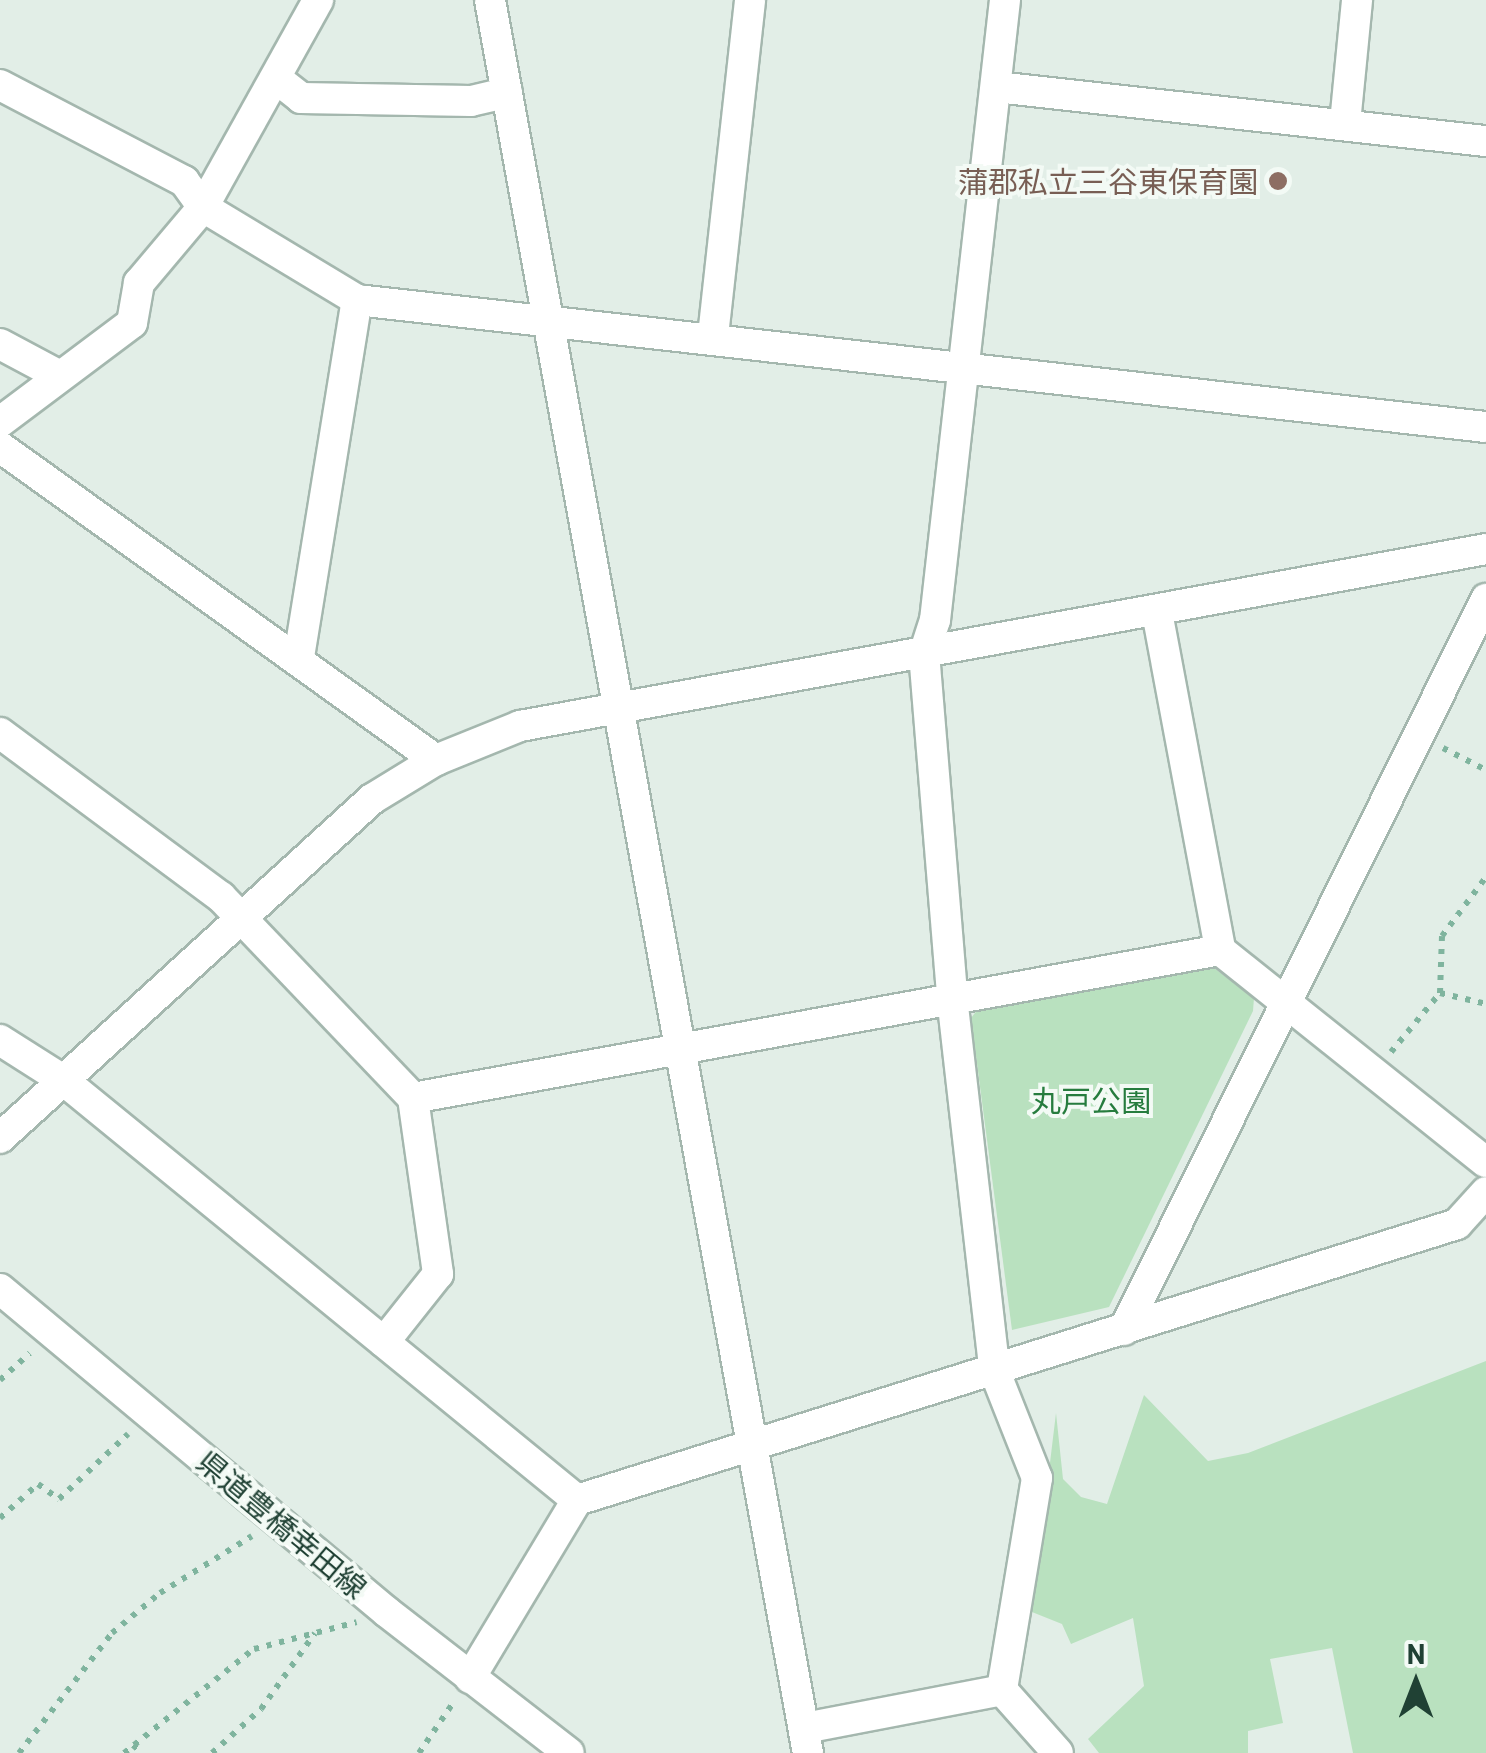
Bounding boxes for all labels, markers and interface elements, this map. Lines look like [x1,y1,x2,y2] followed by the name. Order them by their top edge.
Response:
[958,163,1258,199] place label: 蒲郡私立三谷東保育園
[1267,170,1289,192] marker: 蒲郡私立三谷東保育園
[1031,1082,1151,1118] park label: 丸戸公園
[190,1443,374,1605] street label: 県道豊橋幸田線
[1366,1633,1466,1733] north arrow
[1407,1636,1425,1670] text: N

